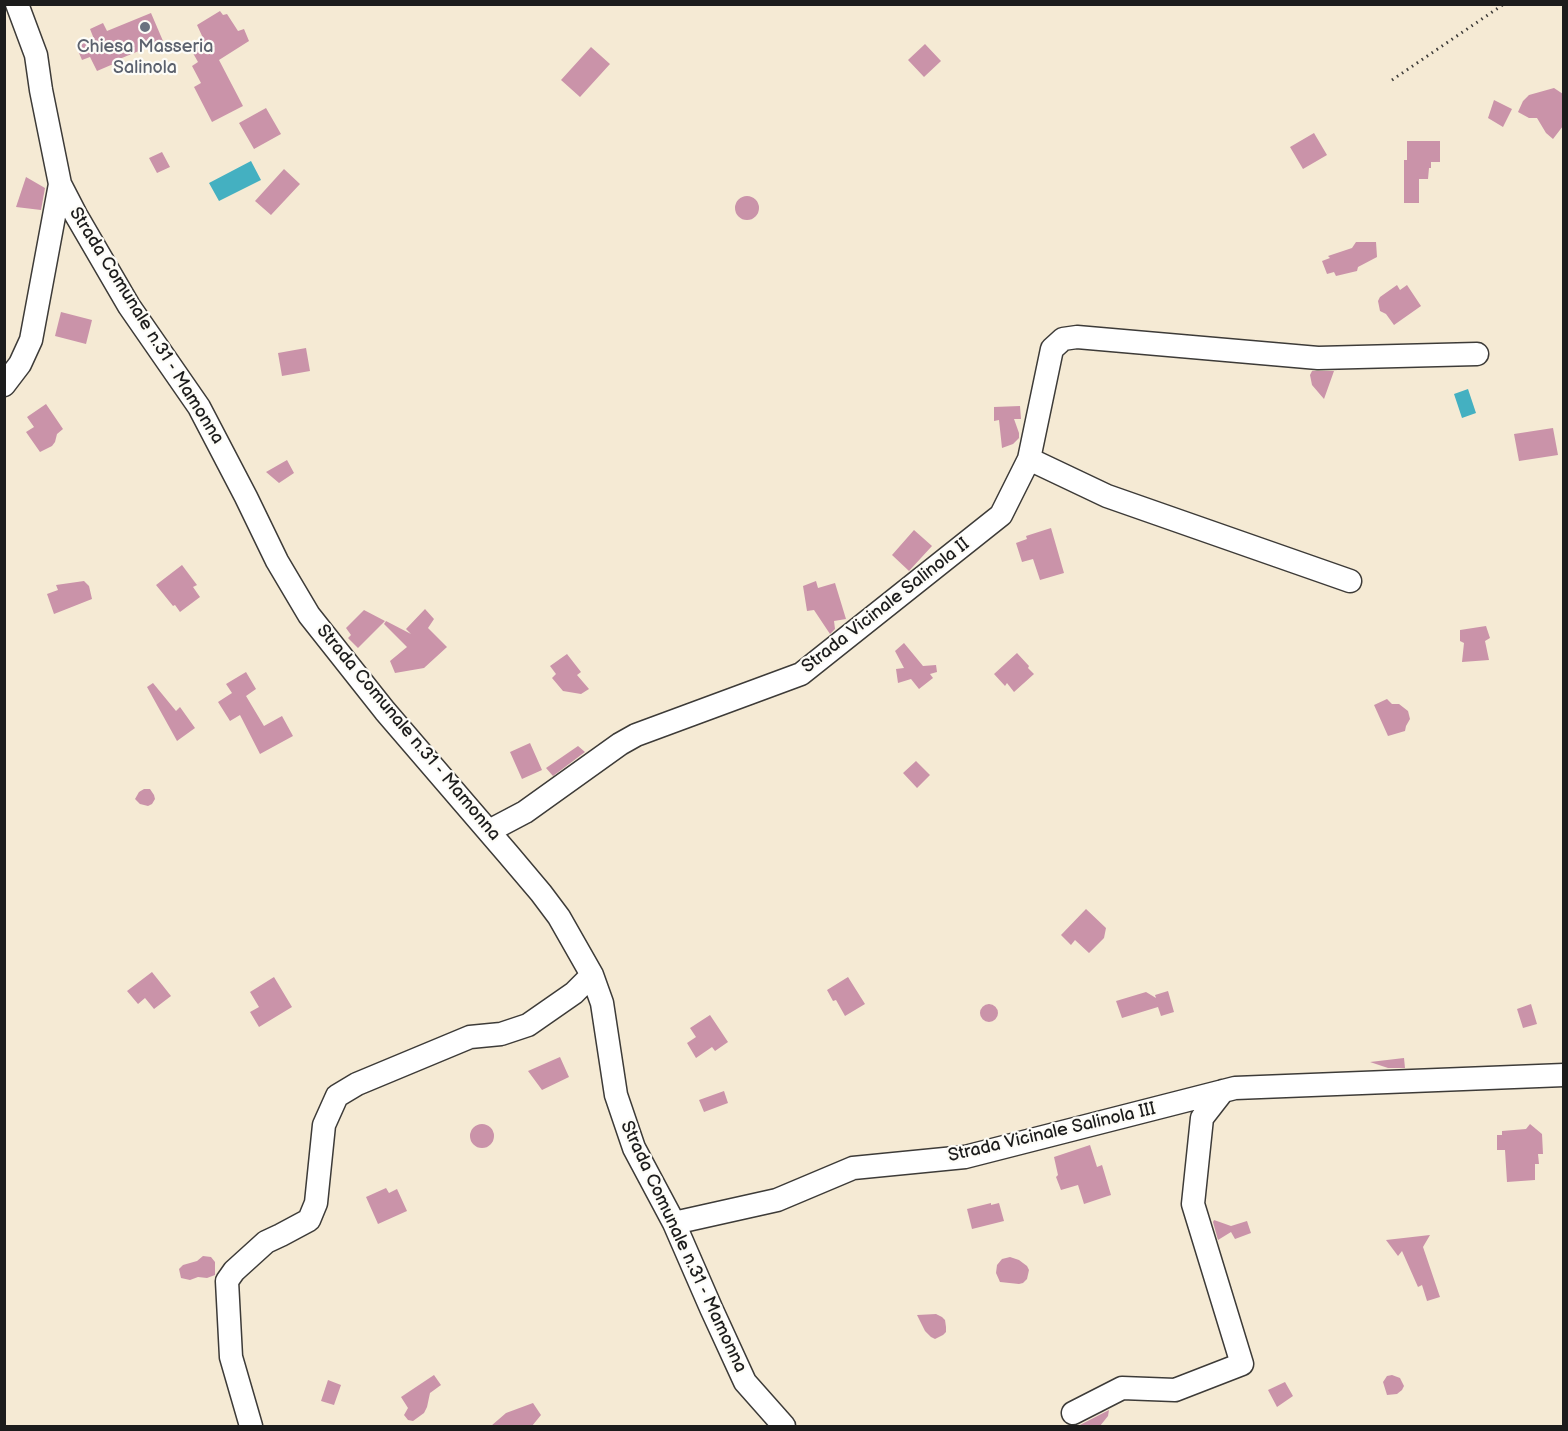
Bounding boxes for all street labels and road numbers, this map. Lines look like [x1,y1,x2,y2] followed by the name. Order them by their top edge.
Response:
[64,204,228,448] street label: Strada Comunale n.31 - Mamonna
[798,534,974,678] street label: Strada Vicinale Salinola II
[311,621,505,845] street label: Strada Comunale n.31 - Mamonna
[946,1099,1158,1167] street label: Strada Vicinale Salinola III
[615,1118,751,1376] street label: Strada Comunale n.31 - Mamonna

